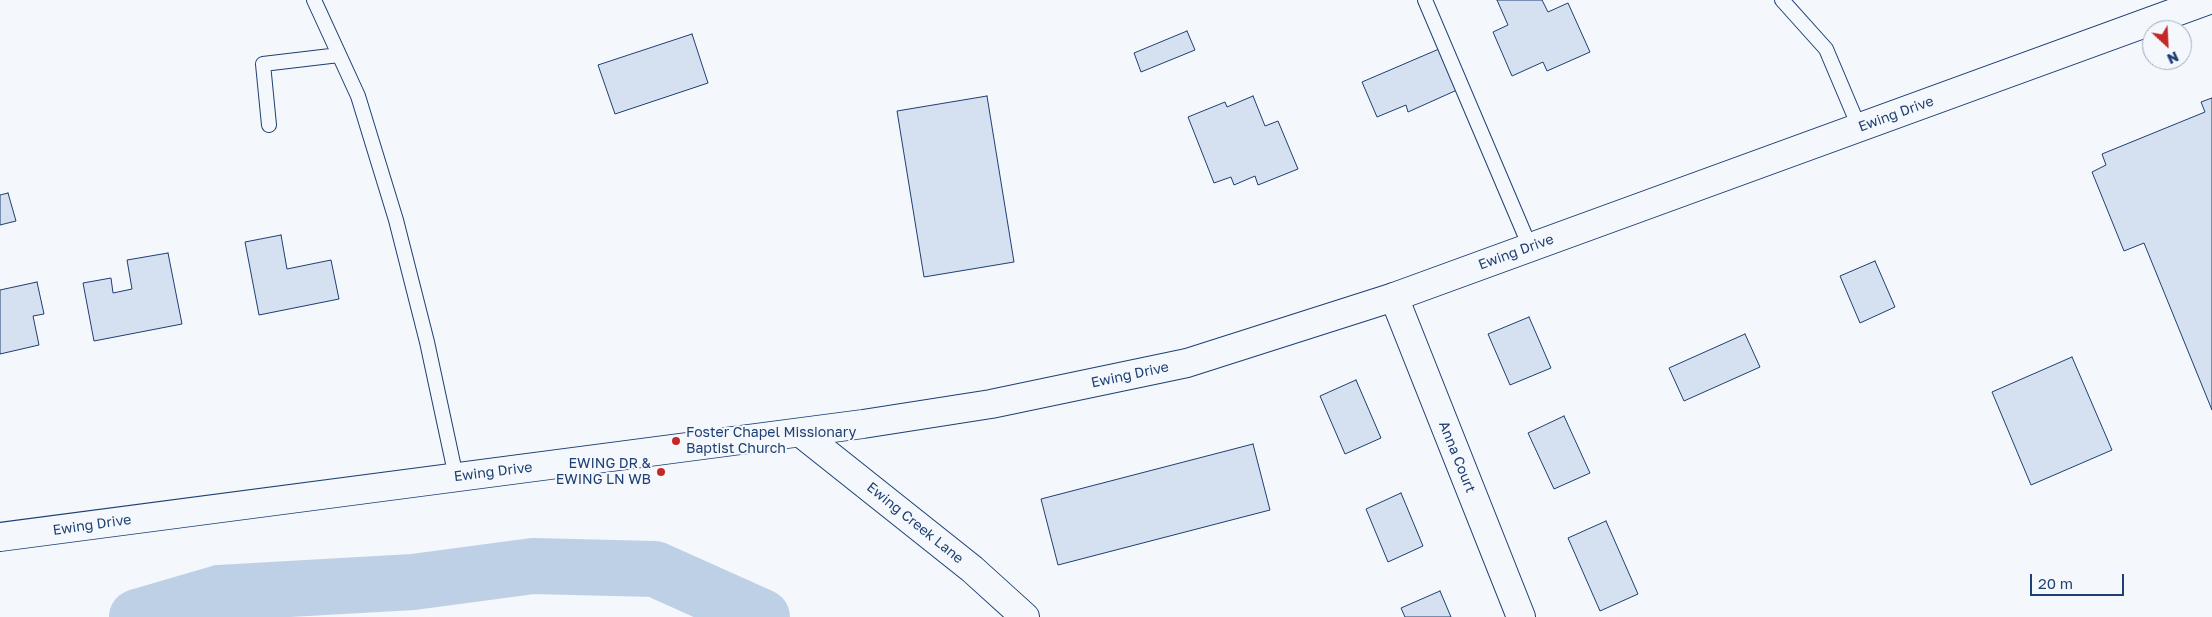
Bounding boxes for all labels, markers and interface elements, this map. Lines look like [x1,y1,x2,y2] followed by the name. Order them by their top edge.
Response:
[2142,20,2192,70] north arrow
[2165,48,2182,68] text: N
[1856,93,1936,135] street label: Ewing Drive
[1476,231,1556,273] street label: Ewing Drive
[1090,359,1170,391] street label: Ewing Drive
[1435,419,1479,495] street label: Anna Court
[686,425,856,458] place label: Foster Chapel Missionary Baptist Church
[670,435,682,447] marker: Foster Chapel Missionary Baptist Church
[556,456,651,488] place label: EWING DR & EWING LN WB
[453,459,533,485] street label: Ewing Drive
[655,466,667,478] marker: EWING DR & EWING LN WB
[863,479,967,567] street label: Ewing Creek Lane
[52,511,132,539] street label: Ewing Drive
[2032,564,2126,596] scale bar
[2038,574,2073,592] text: 20 m

